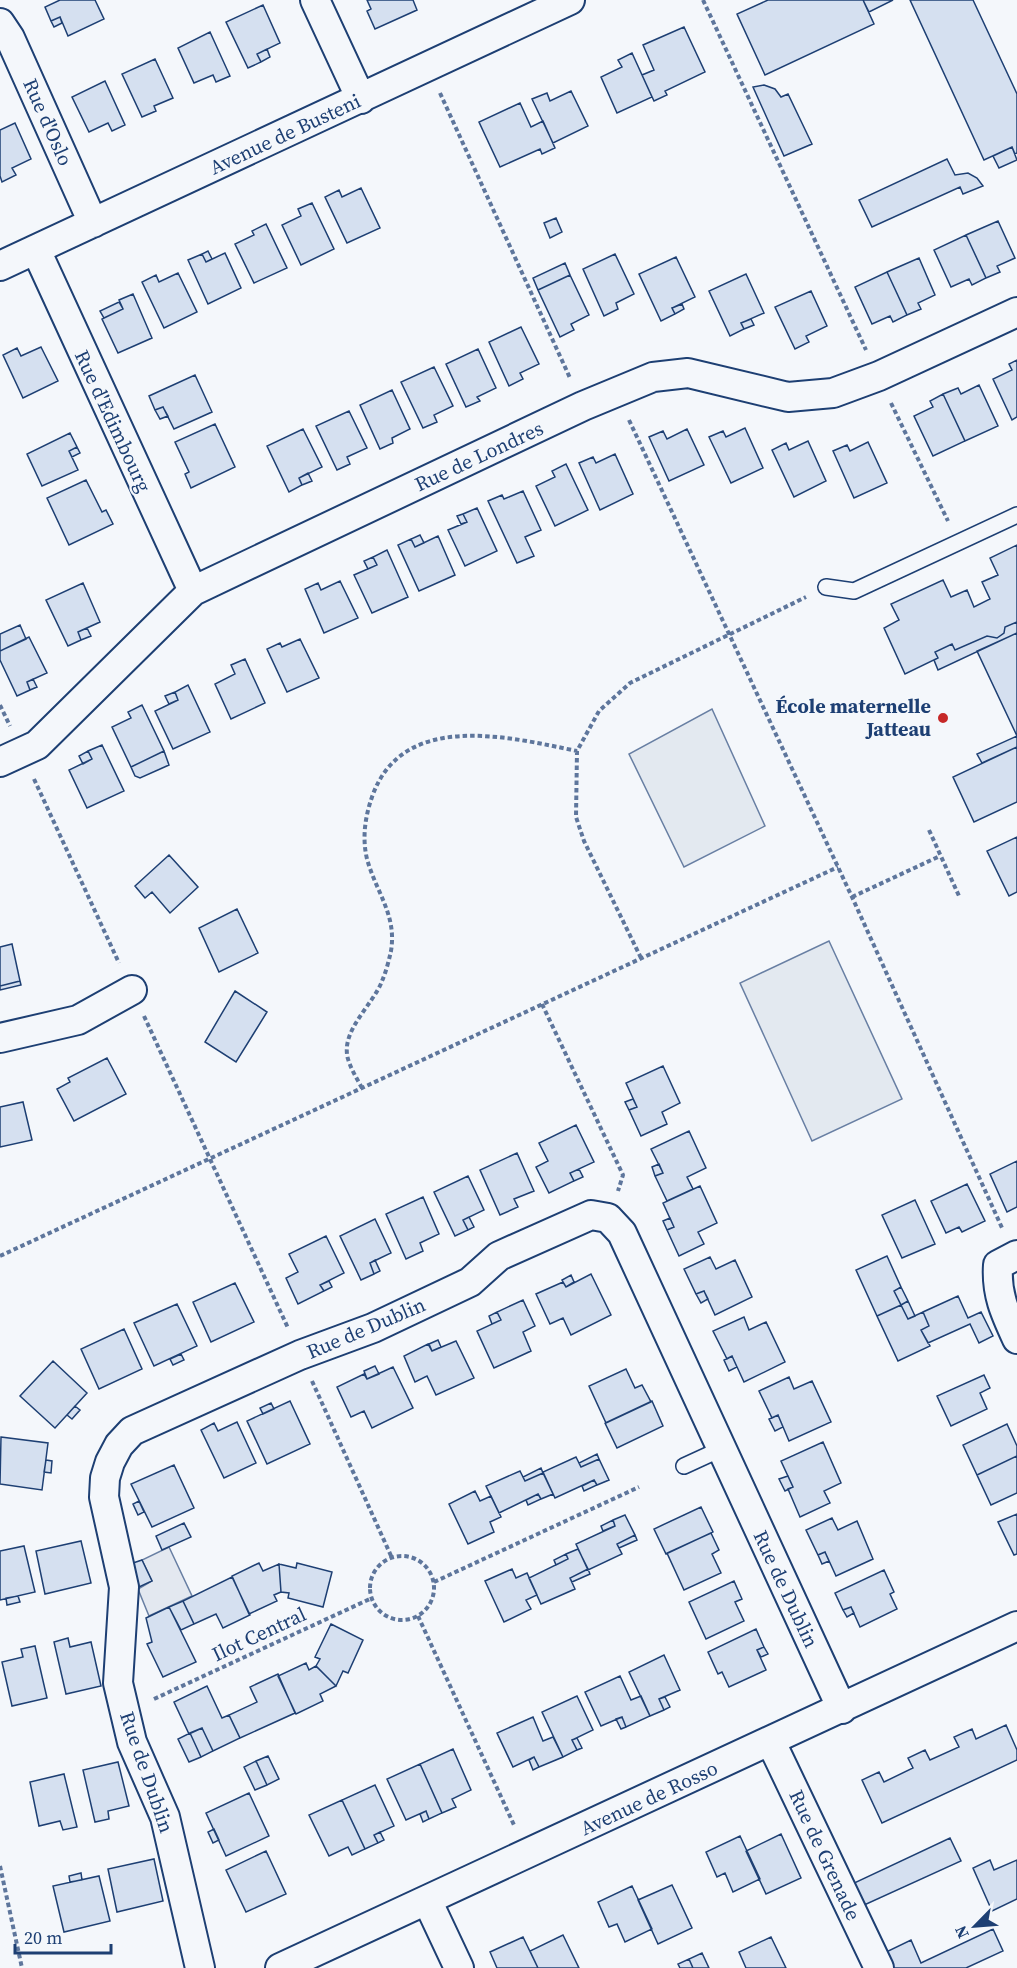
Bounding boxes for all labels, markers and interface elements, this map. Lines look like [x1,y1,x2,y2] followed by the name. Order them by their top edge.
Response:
[16,74,80,170] street label: Rue d'Oslo
[205,87,365,181] street label: Avenue de Busteni
[68,345,158,497] street label: Rue d'Edimbourg
[410,414,548,498] street label: Rue de Londres
[776,692,931,743] place label: École maternelle Jatteau
[936,711,950,725] marker: École maternelle Jatteau
[302,1290,430,1366] street label: Rue de Dublin
[747,1526,825,1652] street label: Rue de Dublin
[207,1600,311,1668] street label: Ilot Central
[113,1708,181,1836] street label: Rue de Dublin
[576,1754,722,1842] street label: Avenue de Rosso
[782,1785,868,1925] street label: Rue de Grenade
[945,1896,1005,1956] north arrow
[15,1917,111,1955] scale bar
[949,1922,974,1942] text: N
[24,1925,62,1950] text: 20 m

